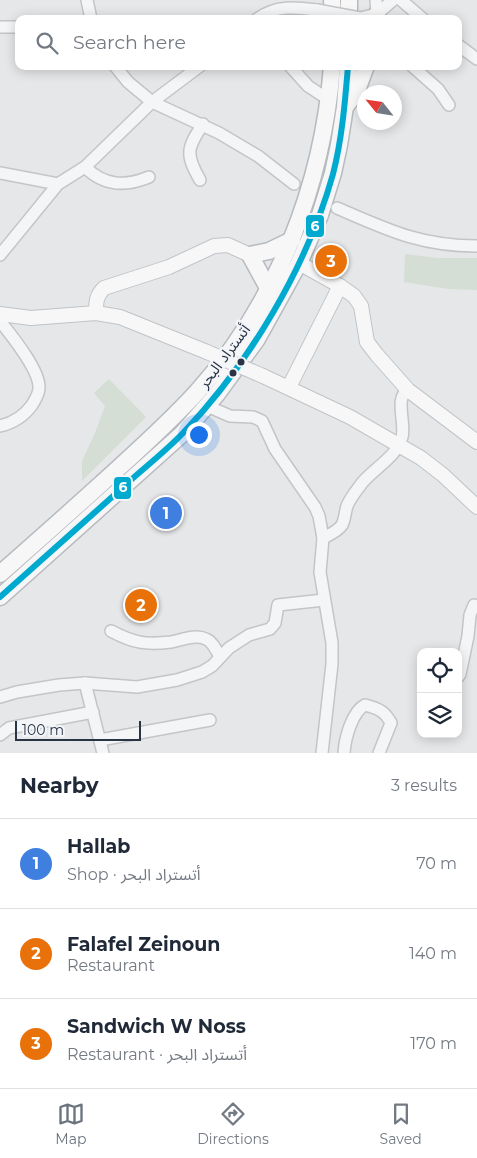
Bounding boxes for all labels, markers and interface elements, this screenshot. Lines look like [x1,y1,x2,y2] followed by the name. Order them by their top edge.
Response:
[15,15,462,70] search box
[33,29,61,57] icon: search
[73,31,186,54] text: Search here
[357,85,402,130] north arrow
[305,214,325,238] line badge: 6
[311,217,320,235] text: 6
[315,242,347,280] pin: 3
[193,320,254,392] street label: أتستراد البحر
[236,357,246,367] unlabelled marker
[228,368,238,378] unlabelled marker
[186,422,212,448] your location
[113,476,132,500] line badge: 6
[119,478,128,496] text: 6
[150,494,182,532] pin: 1
[125,586,157,624] pin: 2
[417,648,462,738] map controls
[417,648,462,693] button: locate
[417,693,462,738] button: layers
[15,718,141,741] scale bar
[22,721,64,739] text: 100 m
[20,773,99,798] text: Nearby
[391,776,457,795] text: 3 results
[67,835,130,858] text: Hallab
[33,854,39,873] text: 1
[416,854,457,873] text: 70 m
[67,865,201,884] text: Shop · أتستراد البحر
[67,933,221,956] text: Falafel Zeinoun
[31,944,41,963] text: 2
[409,944,457,963] text: 140 m
[67,956,155,975] text: Restaurant
[67,1015,246,1038] text: Sandwich W Noss
[31,1034,41,1053] text: 3
[410,1034,457,1053] text: 170 m
[67,1045,247,1064] text: Restaurant · أتستراد البحر
[55,1100,86,1148] tab: Map
[197,1100,269,1148] tab: Directions
[380,1100,422,1148] tab: Saved

